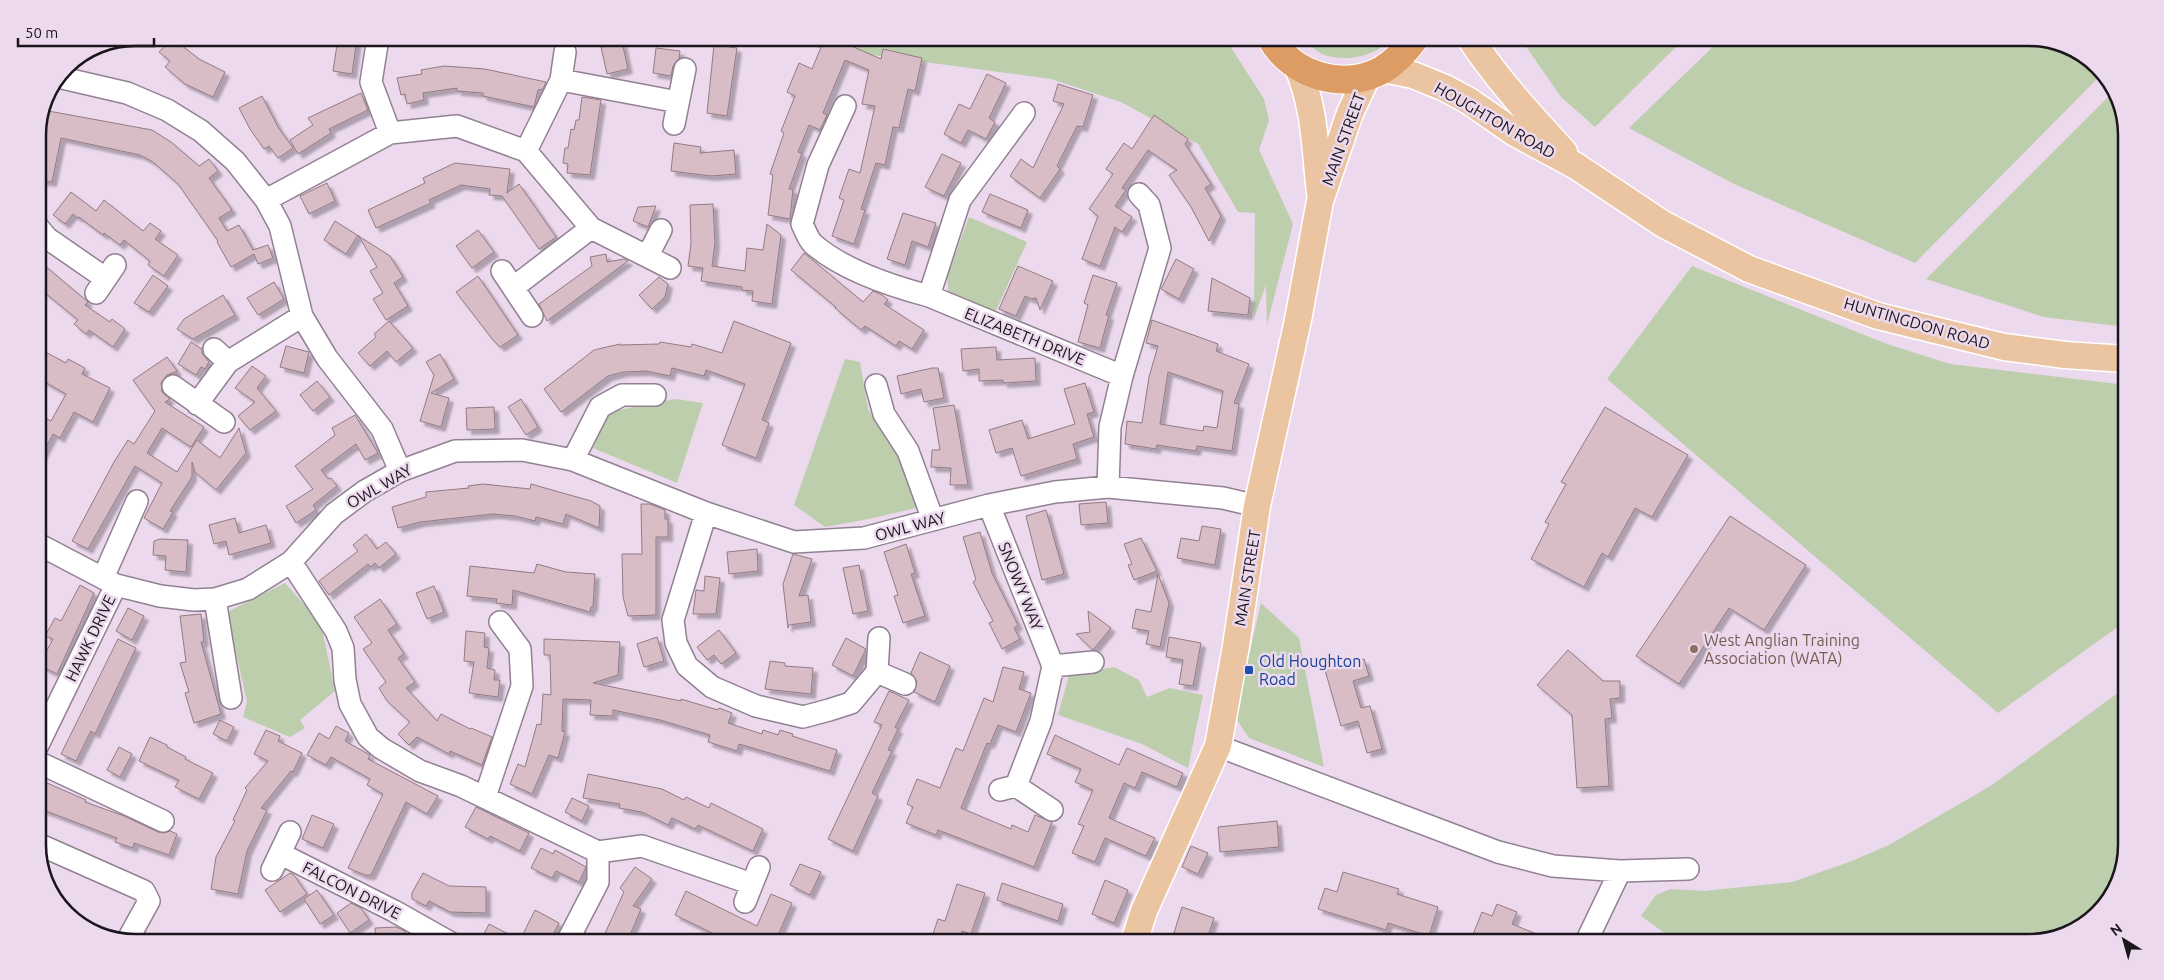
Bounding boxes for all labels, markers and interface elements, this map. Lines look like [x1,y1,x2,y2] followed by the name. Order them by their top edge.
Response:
[18,15,154,47] scale bar
[25,24,58,41] text: 50 m
[1431,78,1559,162] street label: HOUGHTON ROAD
[1318,90,1368,188] street label: MAIN STREET
[1842,294,1992,352] street label: HUNTINGDON ROAD
[962,304,1088,368] street label: ELIZABETH DRIVE
[343,460,415,512] street label: OWL WAY
[873,508,948,544] street label: OWL WAY
[1230,528,1264,628] street label: MAIN STREET
[995,539,1047,633] street label: SNOWY WAY
[61,592,119,684] street label: HAWK DRIVE
[1704,631,1860,668] place label: West Anglian Training Association (WATA)
[1688,643,1700,655] marker: West Anglian Training Association (WATA)
[1259,652,1361,688] place label: Old Houghton Road
[1243,664,1255,676] marker: Old Houghton Road
[300,858,404,922] street label: FALCON DRIVE
[2099,915,2149,965] north arrow
[2107,920,2125,939] text: N

